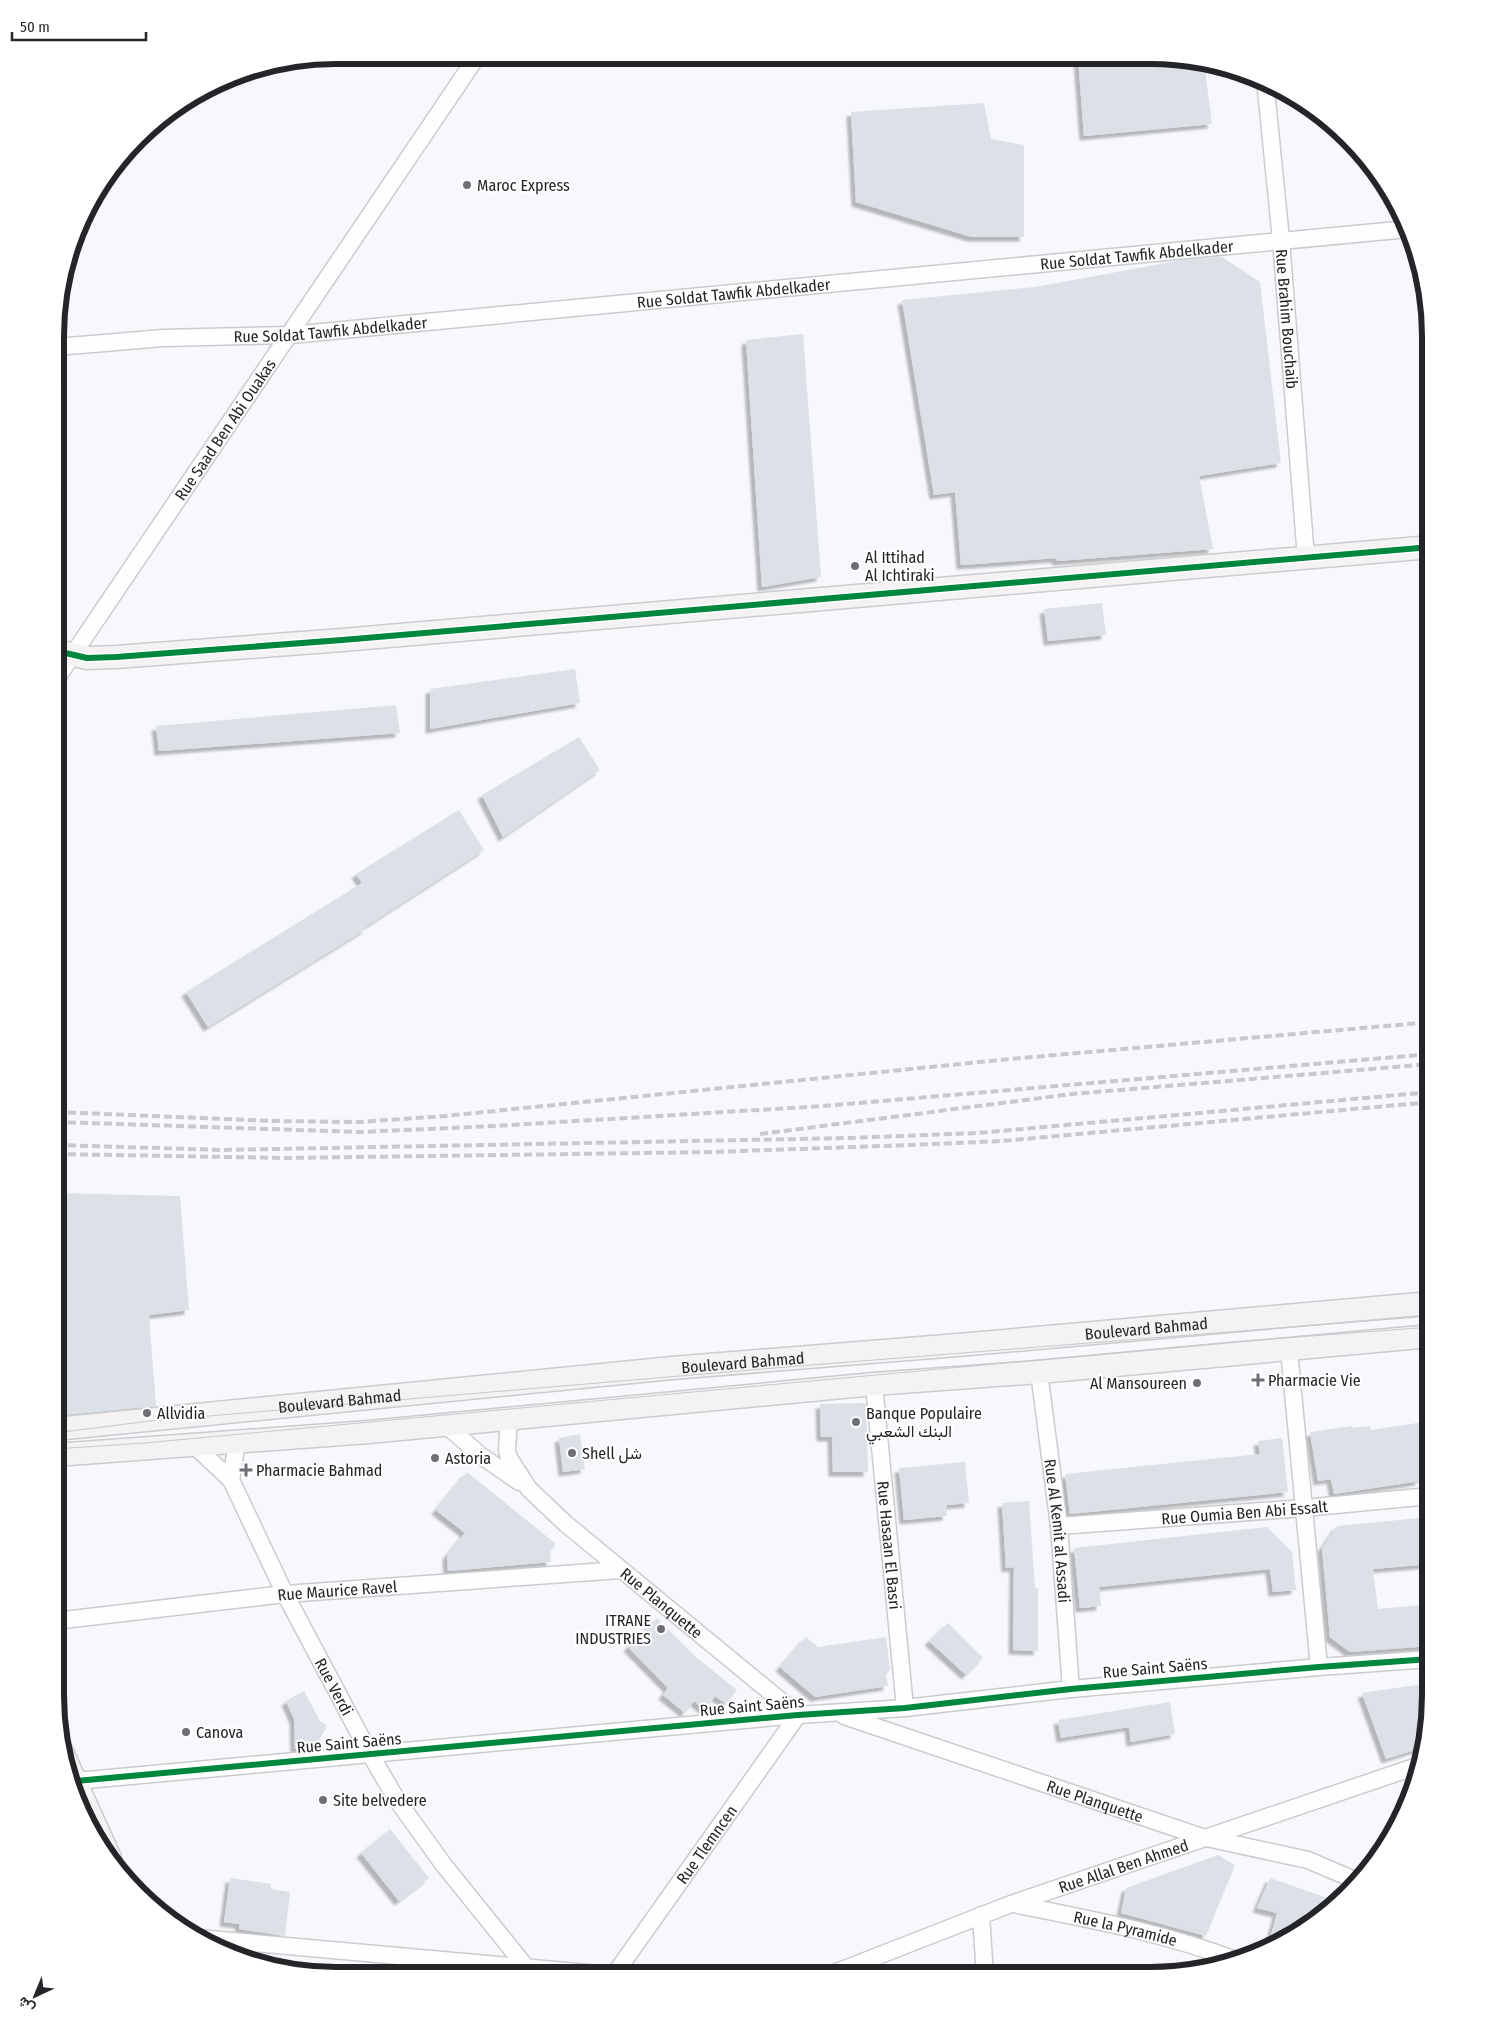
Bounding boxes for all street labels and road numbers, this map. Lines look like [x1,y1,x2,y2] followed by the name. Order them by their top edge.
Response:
[1039,236,1235,273] street label: Rue Soldat Tawfik Abdelkader
[1272,248,1302,390] street label: Rue Brahim Bouchaib
[636,274,831,312] street label: Rue Soldat Tawfik Abdelkader
[233,313,428,346] street label: Rue Soldat Tawfik Abdelkader
[171,355,280,504] street label: Rue Saad Ben Abi Ouakas
[1084,1313,1209,1343] street label: Boulevard Bahmad
[680,1348,805,1377] street label: Boulevard Bahmad
[277,1385,402,1416] street label: Boulevard Bahmad
[1041,1458,1074,1604] street label: Rue Al Kemit al Assadi
[874,1480,905,1610] street label: Rue Hasaan El Basri
[1161,1496,1329,1528] street label: Rue Oumia Ben Abi Essalt
[617,1563,707,1642] street label: Rue Planquette
[277,1577,398,1604] street label: Rue Maurice Ravel
[1102,1654,1208,1682] street label: Rue Saint Saëns
[311,1655,357,1719] street label: Rue Verdi
[699,1692,805,1720] street label: Rue Saint Saëns
[296,1729,402,1757] street label: Rue Saint Saëns
[1044,1776,1146,1826] street label: Rue Planquette
[672,1801,741,1887] street label: Rue Tlemncen
[1056,1835,1191,1897] street label: Rue Allal Ben Ahmed
[1072,1907,1179,1950] street label: Rue la Pyramide

